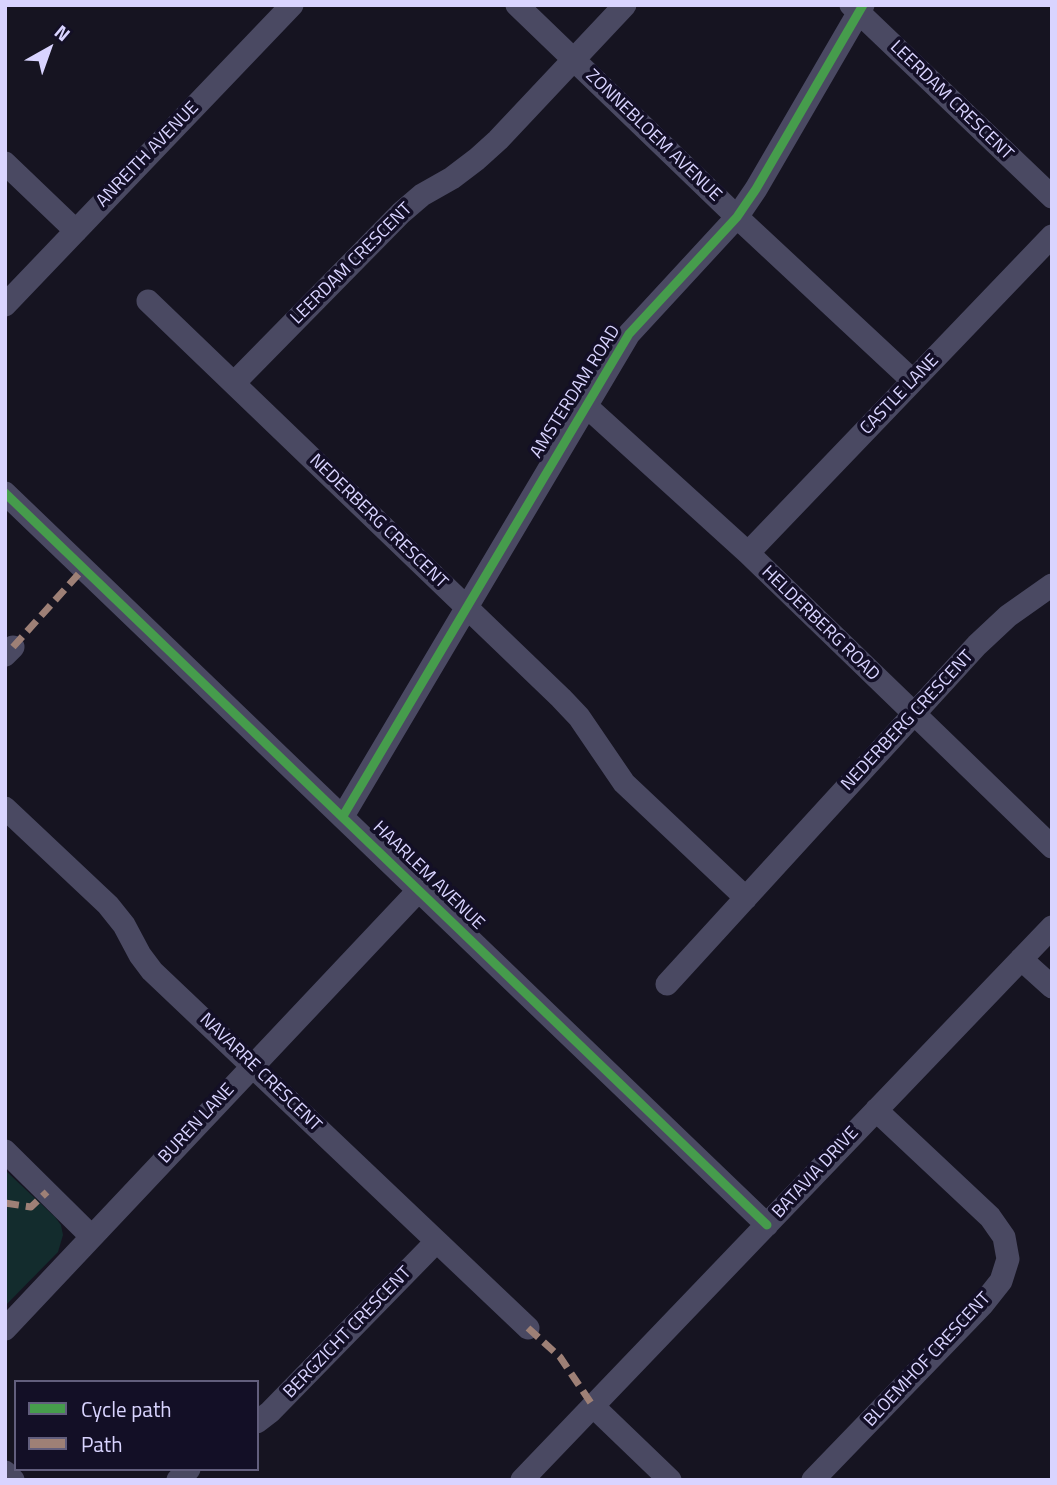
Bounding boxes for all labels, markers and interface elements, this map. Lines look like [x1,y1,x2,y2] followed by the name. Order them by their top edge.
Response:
[14,14,84,84] north arrow
[48,17,77,48] text: N
[885,37,1017,165] street label: LEERDAM CRESCENT
[581,66,725,206] street label: ZONNEBLOEM AVENUE
[92,98,204,212] street label: ANREITH AVENUE
[287,199,417,329] street label: LEERDAM CRESCENT
[526,322,626,462] street label: AMSTERDAM ROAD
[856,350,944,440] street label: CASTLE LANE
[304,450,452,594] street label: NEDERBERG CRESCENT
[757,562,883,686] street label: HELDERBERG ROAD
[837,646,979,796] street label: NEDERBERG CRESCENT
[368,817,488,935] street label: HAARLEM AVENUE
[195,1009,325,1137] street label: NAVARRE CRESCENT
[155,1080,239,1168] street label: BUREN LANE
[768,1123,864,1223] street label: BATAVIA DRIVE
[280,1263,416,1403] street label: BERGZICHT CRESCENT
[860,1288,996,1432] street label: BLOEMHOF CRESCENT
[14,1380,259,1471] legend
[81,1393,172,1425] text: Cycle path
[81,1428,123,1460] text: Path

